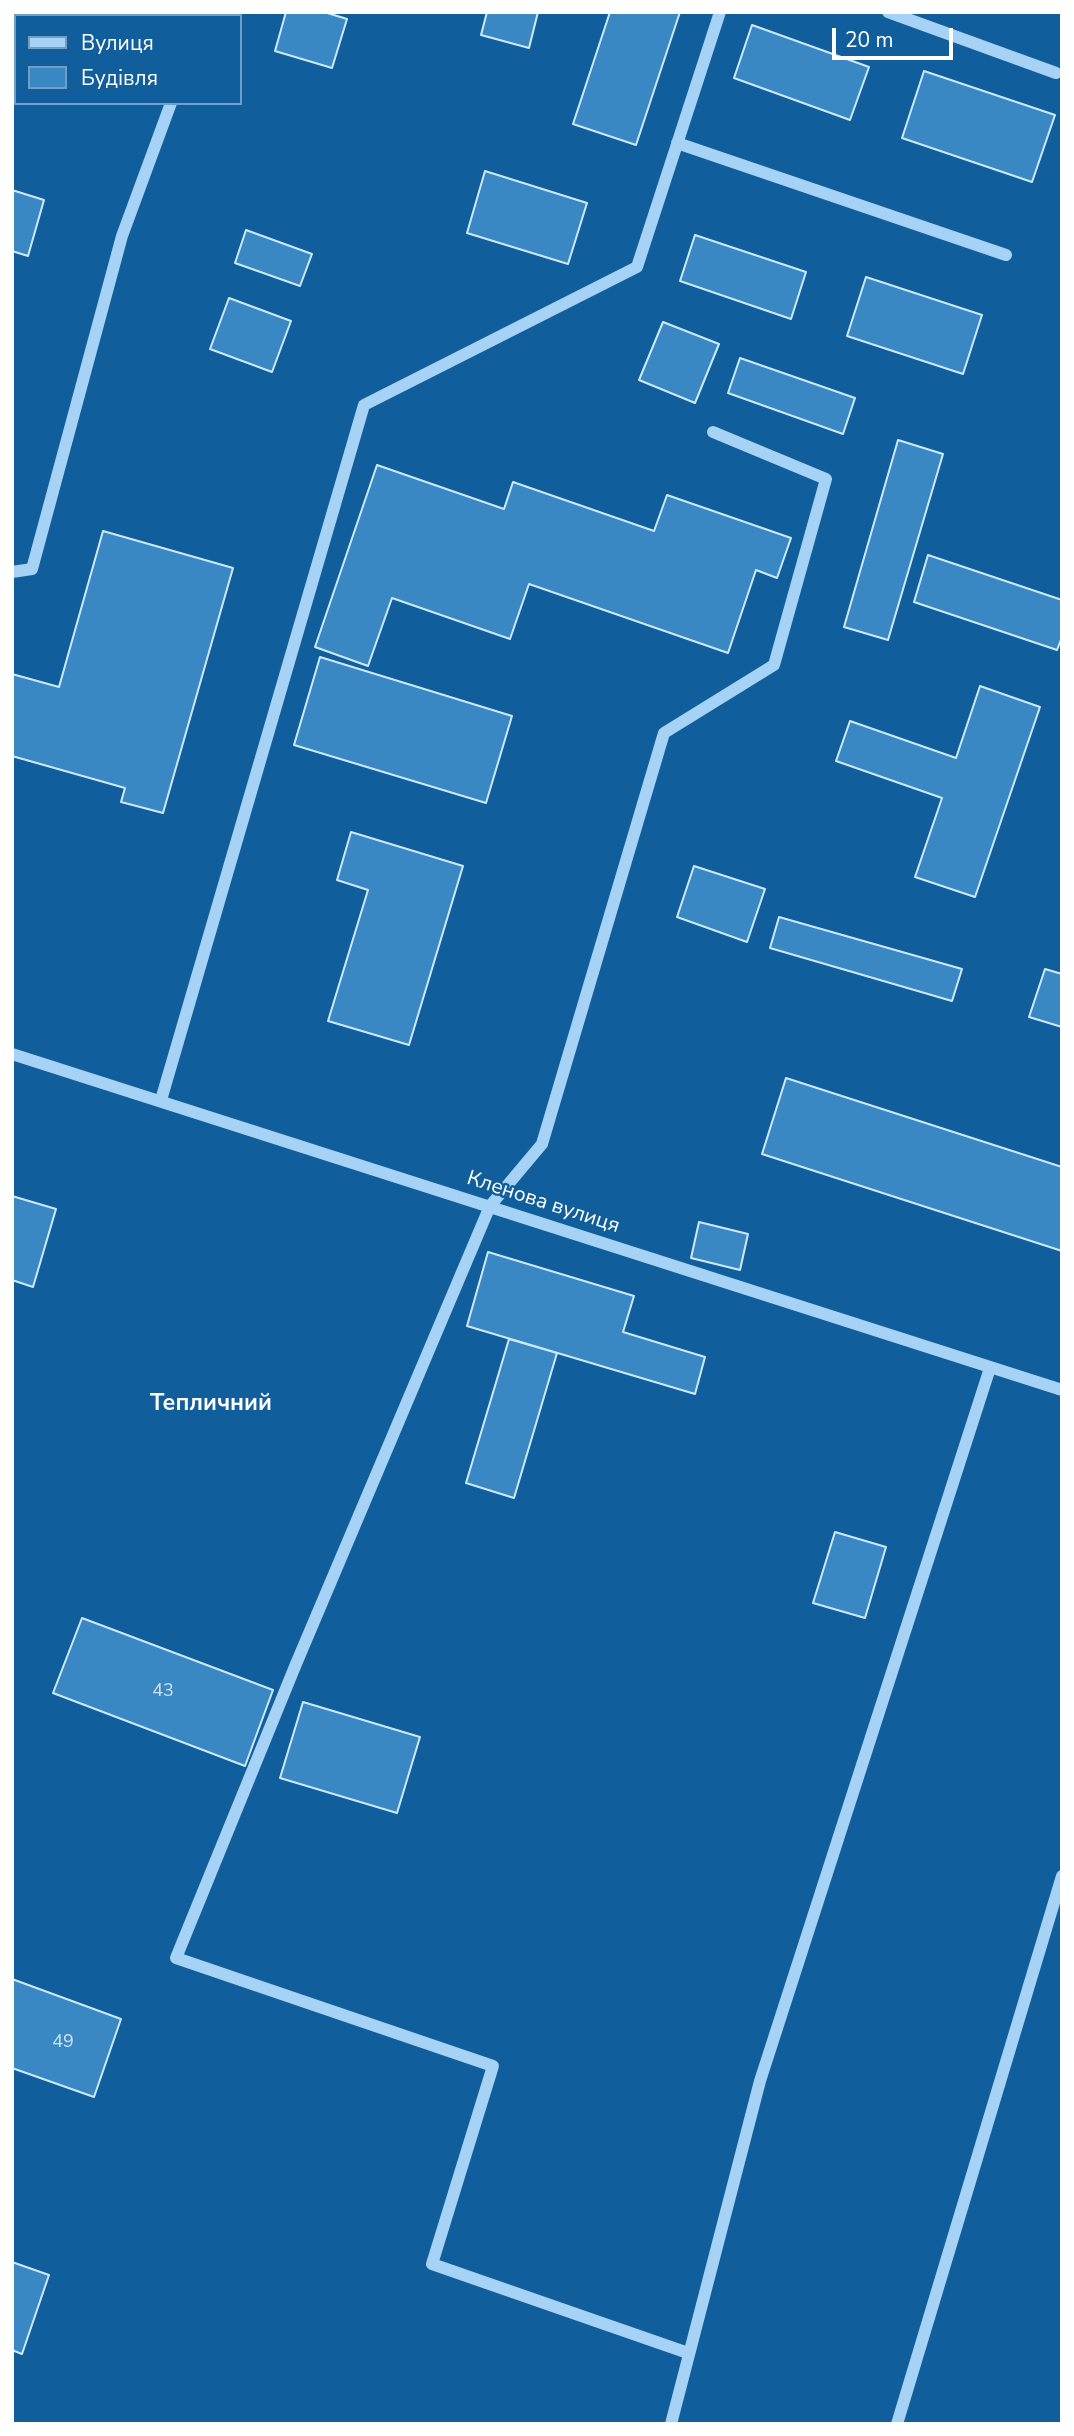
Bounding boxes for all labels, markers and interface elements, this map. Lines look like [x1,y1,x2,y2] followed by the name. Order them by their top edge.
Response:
[14,14,242,105] legend
[836,14,957,58] scale bar
[845,26,894,54] text: 20 m
[81,29,154,57] text: Вулиця
[81,64,158,92] text: Будівля
[463,1166,623,1240] street label: Кленова вулиця
[150,1390,272,1418] district label: Тепличний
[152,1681,174,1703] house number: 43
[52,2032,74,2054] house number: 49

